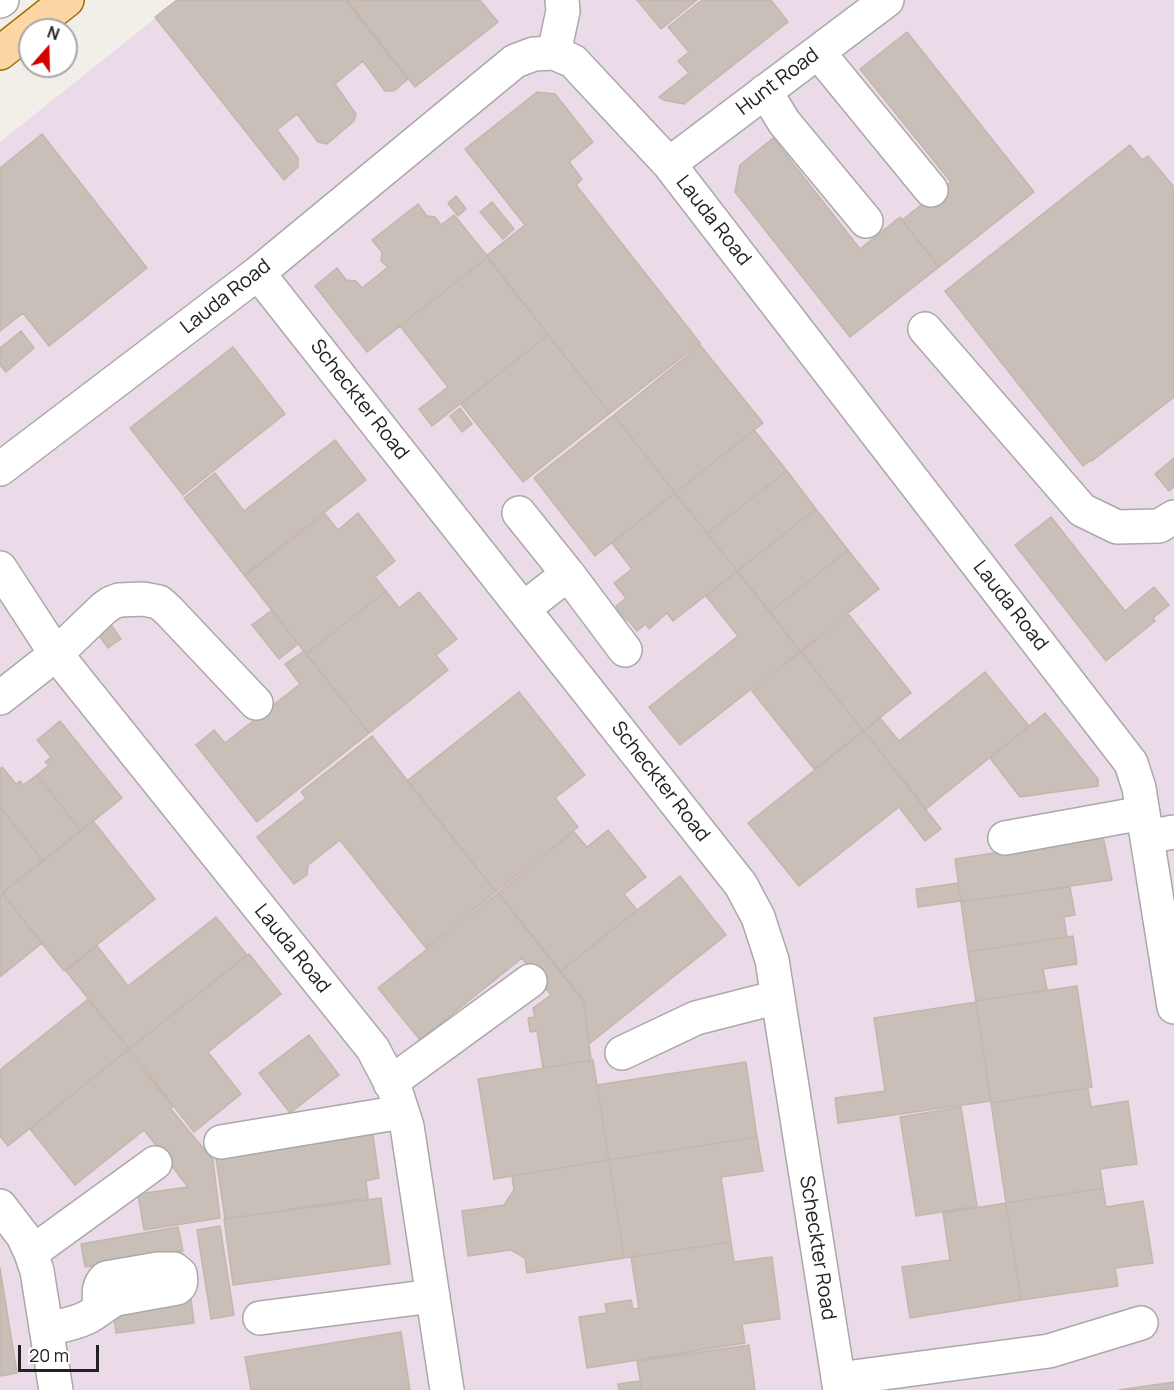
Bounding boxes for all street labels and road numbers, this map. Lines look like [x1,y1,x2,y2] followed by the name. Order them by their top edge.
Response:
[732,43,824,121] street label: Hunt Road
[670,171,756,271] street label: Lauda Road
[176,254,276,340] street label: Lauda Road
[305,335,413,465] street label: Scheckter Road
[967,556,1053,656] street label: Lauda Road
[606,717,714,847] street label: Scheckter Road
[249,900,335,998] street label: Lauda Road
[794,1174,840,1322] street label: Scheckter Road

